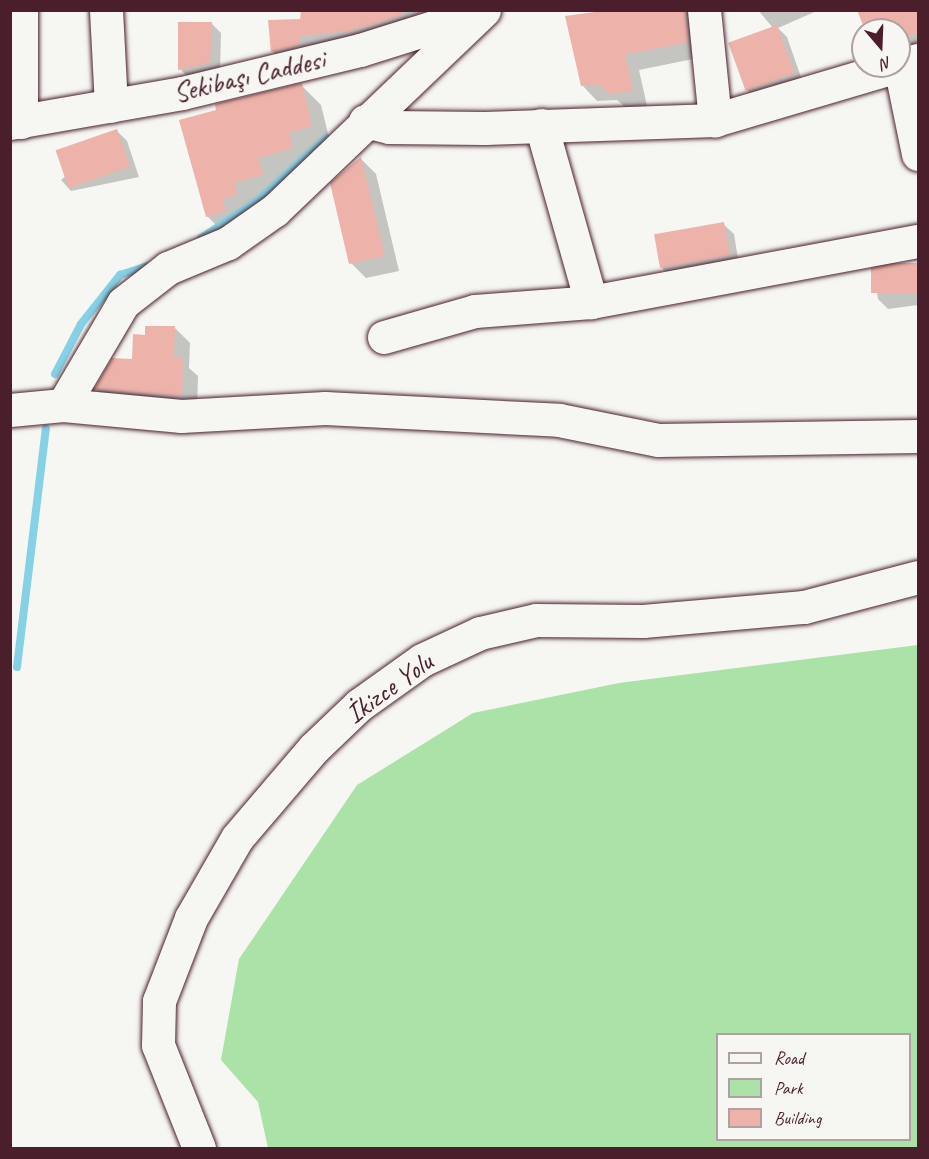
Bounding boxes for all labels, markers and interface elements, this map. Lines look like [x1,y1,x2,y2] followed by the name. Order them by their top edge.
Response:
[851,18,911,78] north arrow
[170,42,328,110] street label: Sekibaşı Caddesi
[878,52,894,74] text: N
[339,645,439,731] street label: İkizce Yolu
[716,1033,911,1141] legend
[774,1047,804,1069] text: Road
[774,1077,803,1099] text: Park
[774,1107,821,1129] text: Building

